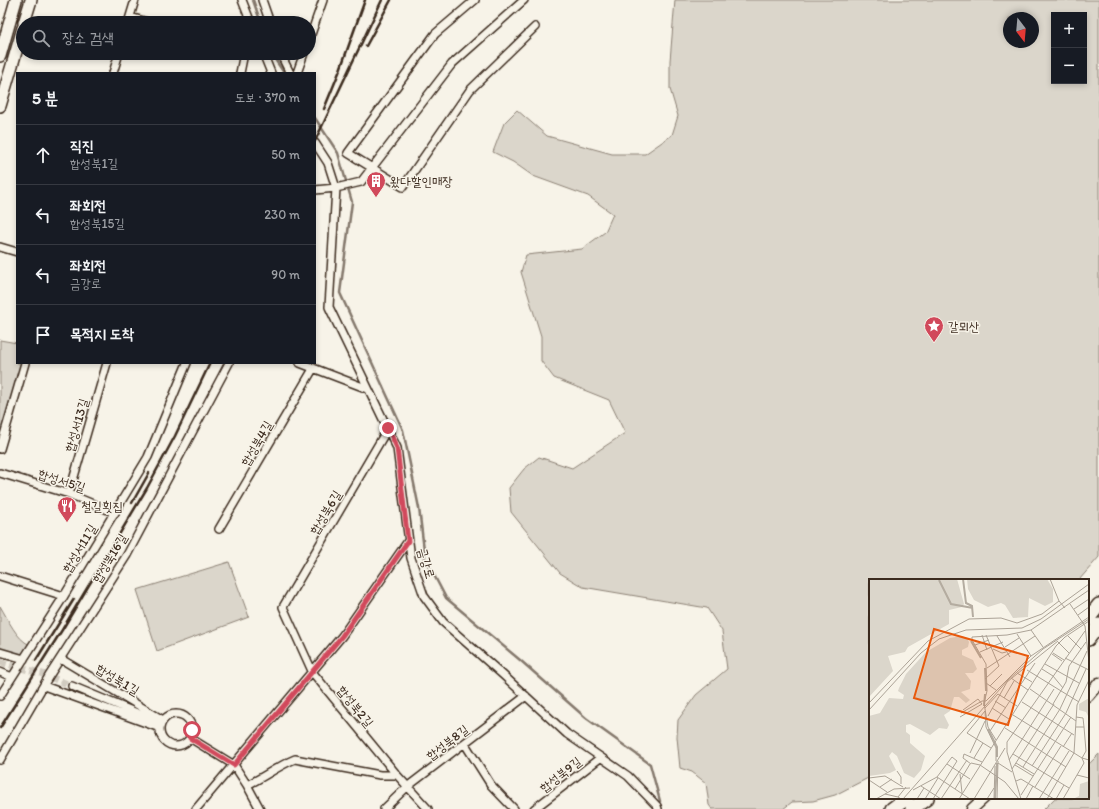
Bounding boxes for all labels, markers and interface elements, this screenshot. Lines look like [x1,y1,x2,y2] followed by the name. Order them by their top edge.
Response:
[1003,12,1039,48] north arrow
[1051,12,1087,84] map controls
[1051,12,1087,48] button: +
[16,16,316,60] search box
[30,27,52,49] icon: search
[62,29,114,47] text: 장소 검색
[1051,48,1087,84] button: −
[32,88,58,108] text: 5 분
[235,90,300,105] text: 도보 · 370 m
[70,137,94,155] text: 직진
[32,144,54,166] icon: ahead
[271,147,300,162] text: 50 m
[70,156,118,171] text: 합성북1길
[365,170,387,198] building icon: 왔다할인매장
[390,174,453,189] place label: 왔다할인매장
[70,197,106,215] text: 좌회전
[32,204,54,226] icon: left
[264,207,300,222] text: 230 m
[70,216,125,231] text: 합성북15길
[70,257,106,275] text: 좌회전
[32,264,54,286] icon: left
[271,267,300,282] text: 90 m
[70,276,101,291] text: 금강로
[923,315,945,343] place icon: 갈뫼산
[948,319,979,334] place label: 갈뫼산
[32,324,54,346] icon: arrive
[70,325,134,343] text: 목적지 도착
[62,397,91,454] street label: 합성서13길
[238,418,275,469] street label: 합성북4길
[379,419,397,437] route end
[36,466,87,495] street label: 합성서5길
[306,488,344,537] street label: 합성북6길
[56,495,78,523] restaurant icon: 철길횟집
[81,499,123,514] place label: 철길횟집
[59,521,100,575] street label: 합성서11길
[89,531,130,586] street label: 합성북16길
[415,546,438,580] street label: 금강로
[869,579,1089,799] inset map
[93,661,142,698] street label: 합성북1길
[334,683,377,730] street label: 합성북2길
[183,721,201,739] route start
[423,722,471,763] street label: 합성북8길
[537,754,584,795] street label: 합성북9길

